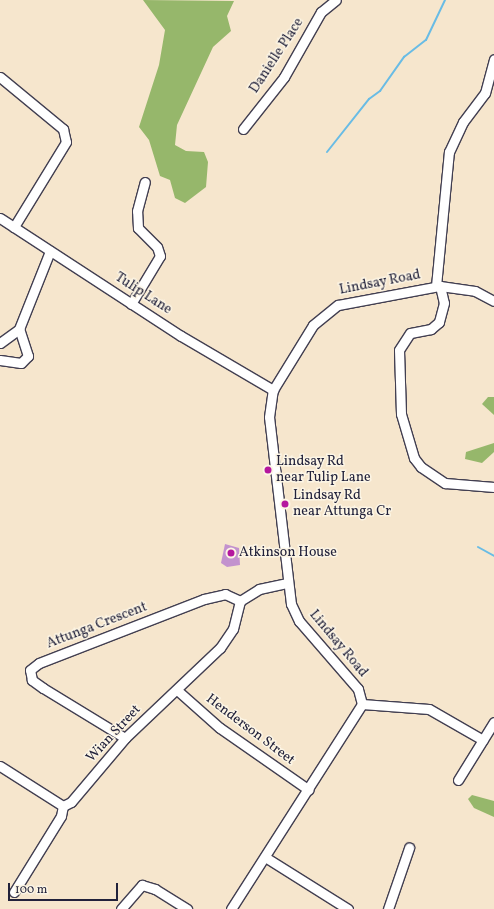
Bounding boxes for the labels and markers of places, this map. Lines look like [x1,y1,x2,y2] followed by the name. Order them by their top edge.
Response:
[276,454,371,486] place label: Lindsay Rd near Tulip Lane
[263,465,273,475] marker: Lindsay Rd near Tulip Lane
[293,488,391,520] place label: Lindsay Rd near Attunga Cr
[280,499,290,509] marker: Lindsay Rd near Attunga Cr
[239,545,337,561] place label: Atkinson House
[226,548,236,558] marker: Atkinson House

